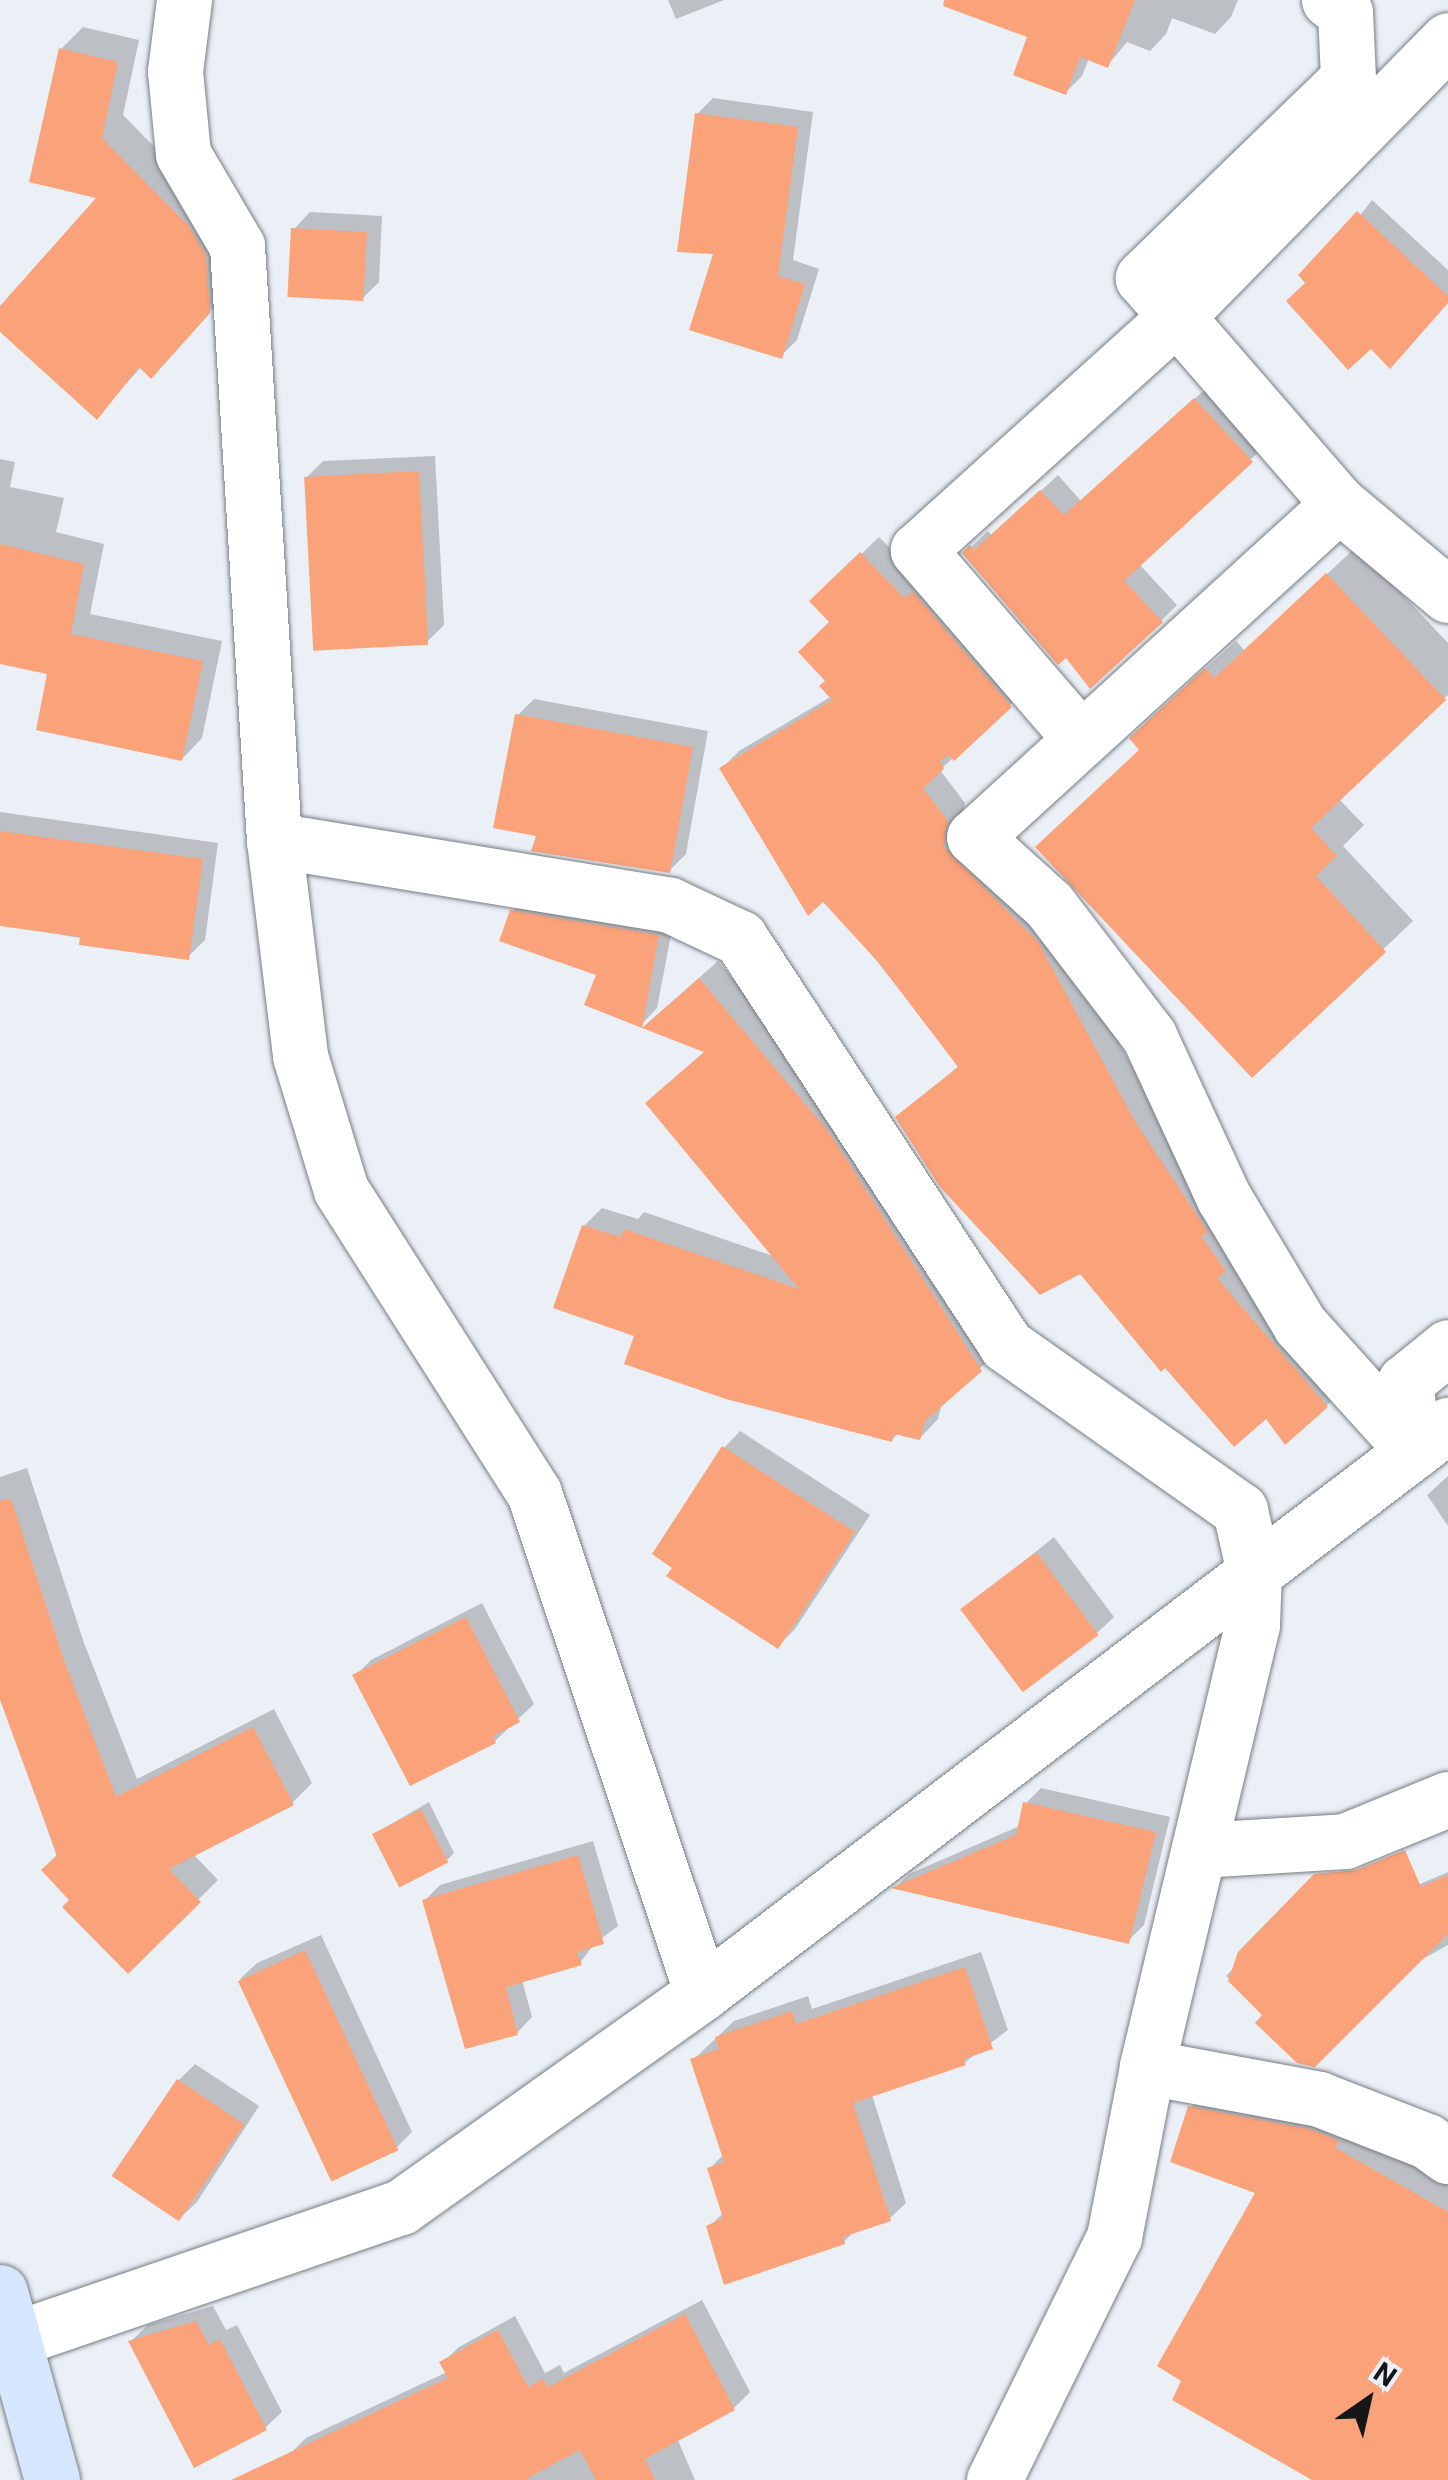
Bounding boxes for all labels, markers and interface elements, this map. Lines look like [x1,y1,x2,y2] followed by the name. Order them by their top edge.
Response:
[1318,2350,1418,2450] north arrow
[1368,2356,1402,2394] text: N

